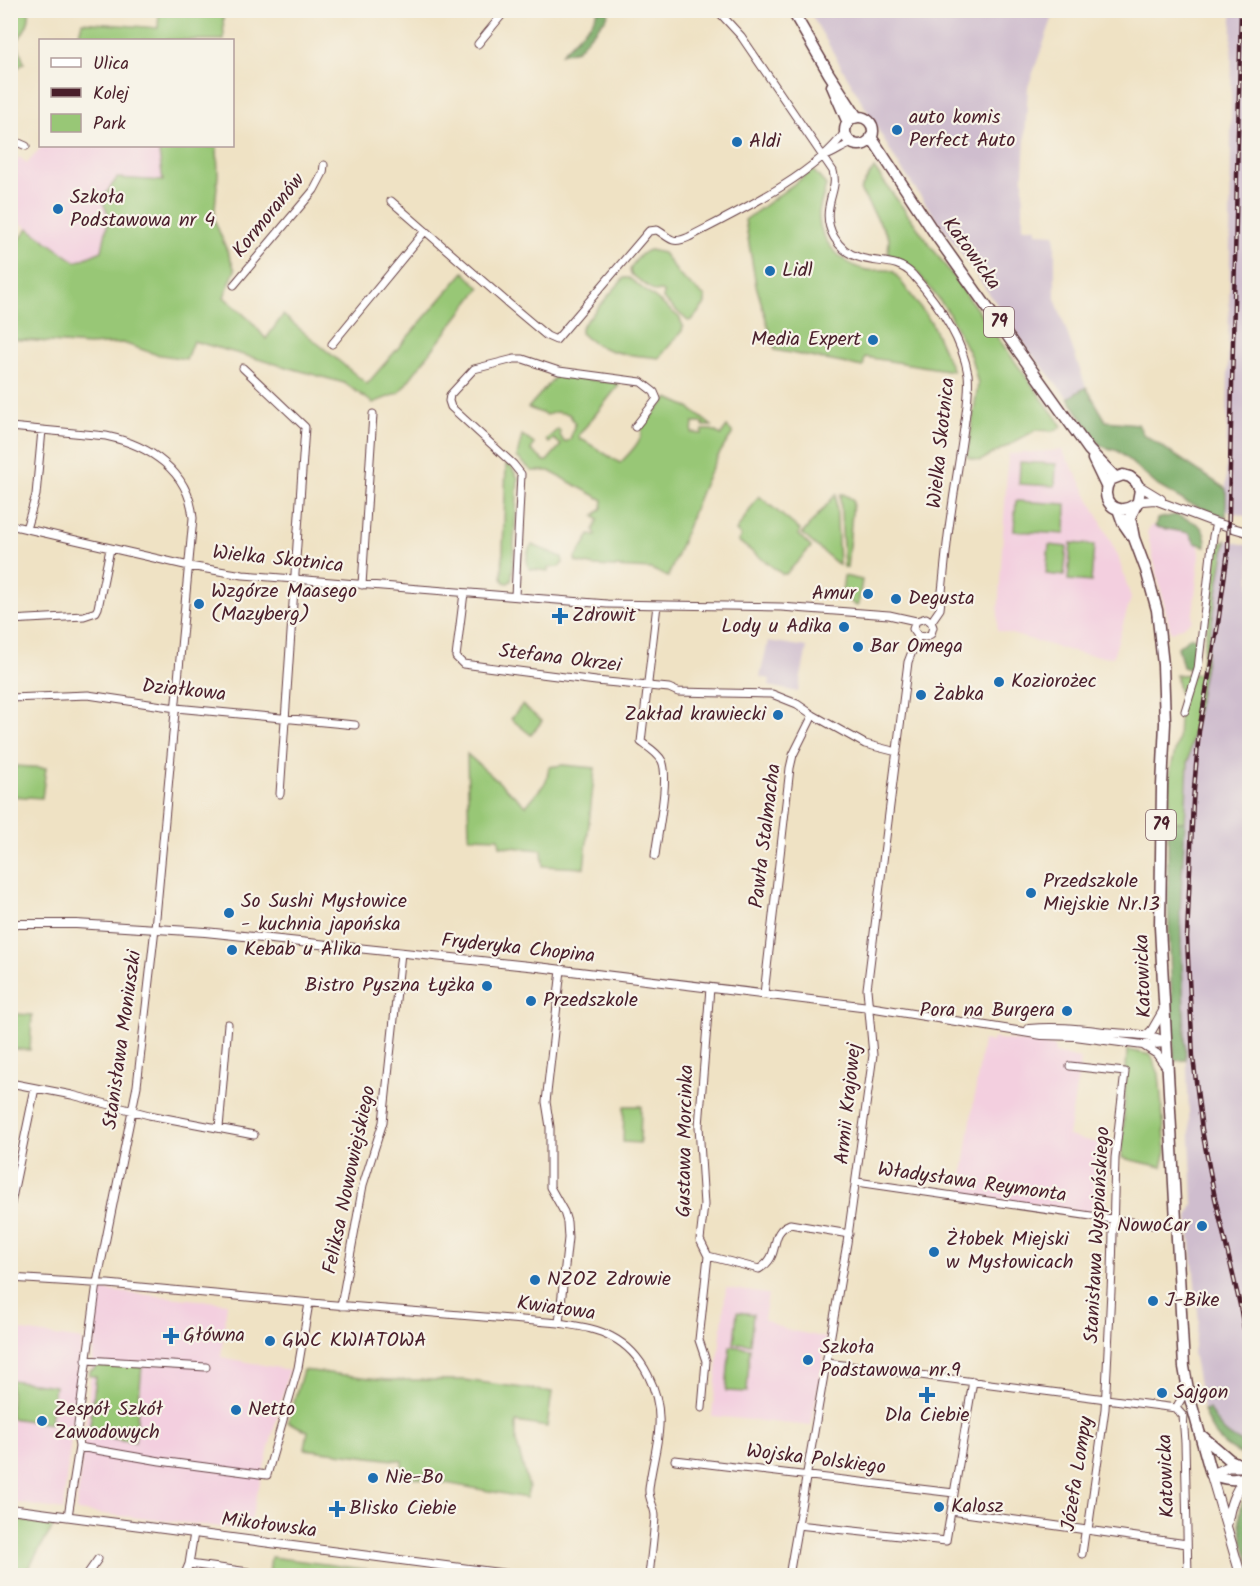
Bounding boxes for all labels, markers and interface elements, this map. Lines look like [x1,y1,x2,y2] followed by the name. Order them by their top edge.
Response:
[39,39,234,147] legend
[93,50,129,79] text: Ulica
[93,80,130,109] text: Kolej
[909,102,1015,157] place label: auto komis Perfect Auto
[93,110,126,139] text: Park
[890,123,904,137] marker: auto komis Perfect Auto
[749,126,782,158] place label: Aldi
[730,135,744,149] marker: Aldi
[225,166,314,266] street label: Kormoranów
[70,182,215,237] place label: Szkoła Podstawowa nr 4
[51,202,65,216] marker: Szkoła Podstawowa nr 4
[933,211,1009,297] street label: Katowicka
[782,255,813,287] place label: Lidl
[763,264,777,278] marker: Lidl
[984,307,1014,337] road number: 79
[751,324,861,356] place label: Media Expert
[866,333,880,347] marker: Media Expert
[919,376,965,510] street label: Wielka Skotnica
[211,537,345,583] street label: Wielka Skotnica
[211,576,357,631] place label: Wzgórze Maasego (Mazyberg)
[812,578,857,610] place label: Amur
[908,583,975,615] place label: Degusta
[861,587,875,601] marker: Amur
[889,592,903,606] marker: Degusta
[192,597,206,611] marker: Wzgórze Maasego (Mazyberg)
[572,600,636,632] place label: Zdrowit
[553,609,567,623] marker: Zdrowit
[721,611,832,643] place label: Lody u Adika
[837,620,851,634] marker: Lody u Adika
[870,631,963,663] place label: Bar Omega
[497,636,624,683] street label: Stefana Okrzei
[851,640,865,654] marker: Bar Omega
[1011,666,1097,698] place label: Koziorożec
[140,671,228,711] street label: Działkowa
[992,675,1006,689] marker: Koziorożec
[933,679,984,711] place label: Żabka
[914,688,928,702] marker: Żabka
[625,699,767,731] place label: Zakład krawiecki
[771,708,785,722] marker: Zakład krawiecki
[741,762,791,910] street label: Pawła Stalmacha
[1146,810,1176,840] road number: 79
[1043,866,1160,921] place label: Przedszkole Miejskie Nr.13
[241,886,407,941] place label: So Sushi Mysłowice - kuchnia japońska
[1024,886,1038,900] marker: Przedszkole Miejskie Nr.13
[222,906,236,920] marker: So Sushi Mysłowice - kuchnia japońska
[440,925,596,973] street label: Fryderyka Chopina
[244,934,361,966] place label: Kebab u Alika
[1127,934,1161,1018] street label: Katowicka
[225,943,239,957] marker: Kebab u Alika
[95,947,152,1132] street label: Stanisława Moniuszki
[305,970,475,1002] place label: Bistro Pyszna Łyżka
[480,979,494,993] marker: Bistro Pyszna Łyżka
[543,985,638,1017] place label: Przedszkole
[524,994,538,1008] marker: Przedszkole
[920,995,1055,1027] place label: Pora na Burgera
[1060,1004,1074,1018] marker: Pora na Burgera
[827,1041,871,1166] street label: Armii Krajowej
[669,1064,703,1218] street label: Gustawa Morcinka
[314,1083,386,1277] street label: Feliksa Nowowiejskiego
[1076,1126,1120,1344] street label: Stanisława Wyspiańskiego
[875,1154,1069,1212] street label: Władysława Reymonta
[1117,1210,1191,1242] place label: NowoCar
[1195,1219,1209,1233] marker: NowoCar
[946,1224,1074,1279] place label: Żłobek Miejski w Mysłowicach
[927,1245,941,1259] marker: Żłobek Miejski w Mysłowicach
[547,1264,671,1296] place label: NZOZ Zdrowie
[528,1273,542,1287] marker: NZOZ Zdrowie
[1165,1285,1219,1317] place label: J-Bike
[515,1288,597,1330] street label: Kwiatowa
[1146,1294,1160,1308] marker: J-Bike
[183,1320,245,1352] place label: Główna
[282,1325,426,1357] place label: GWC KWIATOWA
[164,1329,178,1343] marker: Główna
[820,1332,961,1387] place label: Szkoła Podstawowa nr.9
[263,1334,277,1348] marker: GWC KWIATOWA
[801,1353,815,1367] marker: Szkoła Podstawowa nr.9
[1174,1377,1228,1409] place label: Sajgon
[1155,1386,1169,1400] marker: Sajgon
[920,1388,934,1402] marker: Dla Ciebie
[54,1394,164,1449] place label: Zespół Szkół Zawodowych
[248,1394,295,1426] place label: Netto
[884,1400,970,1432] place label: Dla Ciebie
[229,1403,243,1417] marker: Netto
[35,1414,49,1428] marker: Zespół Szkół Zawodowych
[1053,1414,1103,1534] street label: Józefa Lompy
[1150,1434,1184,1518] street label: Katowicka
[745,1436,887,1484] street label: Wojska Polskiego
[385,1462,443,1494] place label: Nie-Bo
[366,1471,380,1485] marker: Nie-Bo
[951,1491,1004,1523] place label: Kalosz
[349,1493,456,1525] place label: Blisko Ciebie
[932,1500,946,1514] marker: Kalosz
[330,1502,344,1516] marker: Blisko Ciebie
[219,1504,319,1548] street label: Mikołowska

